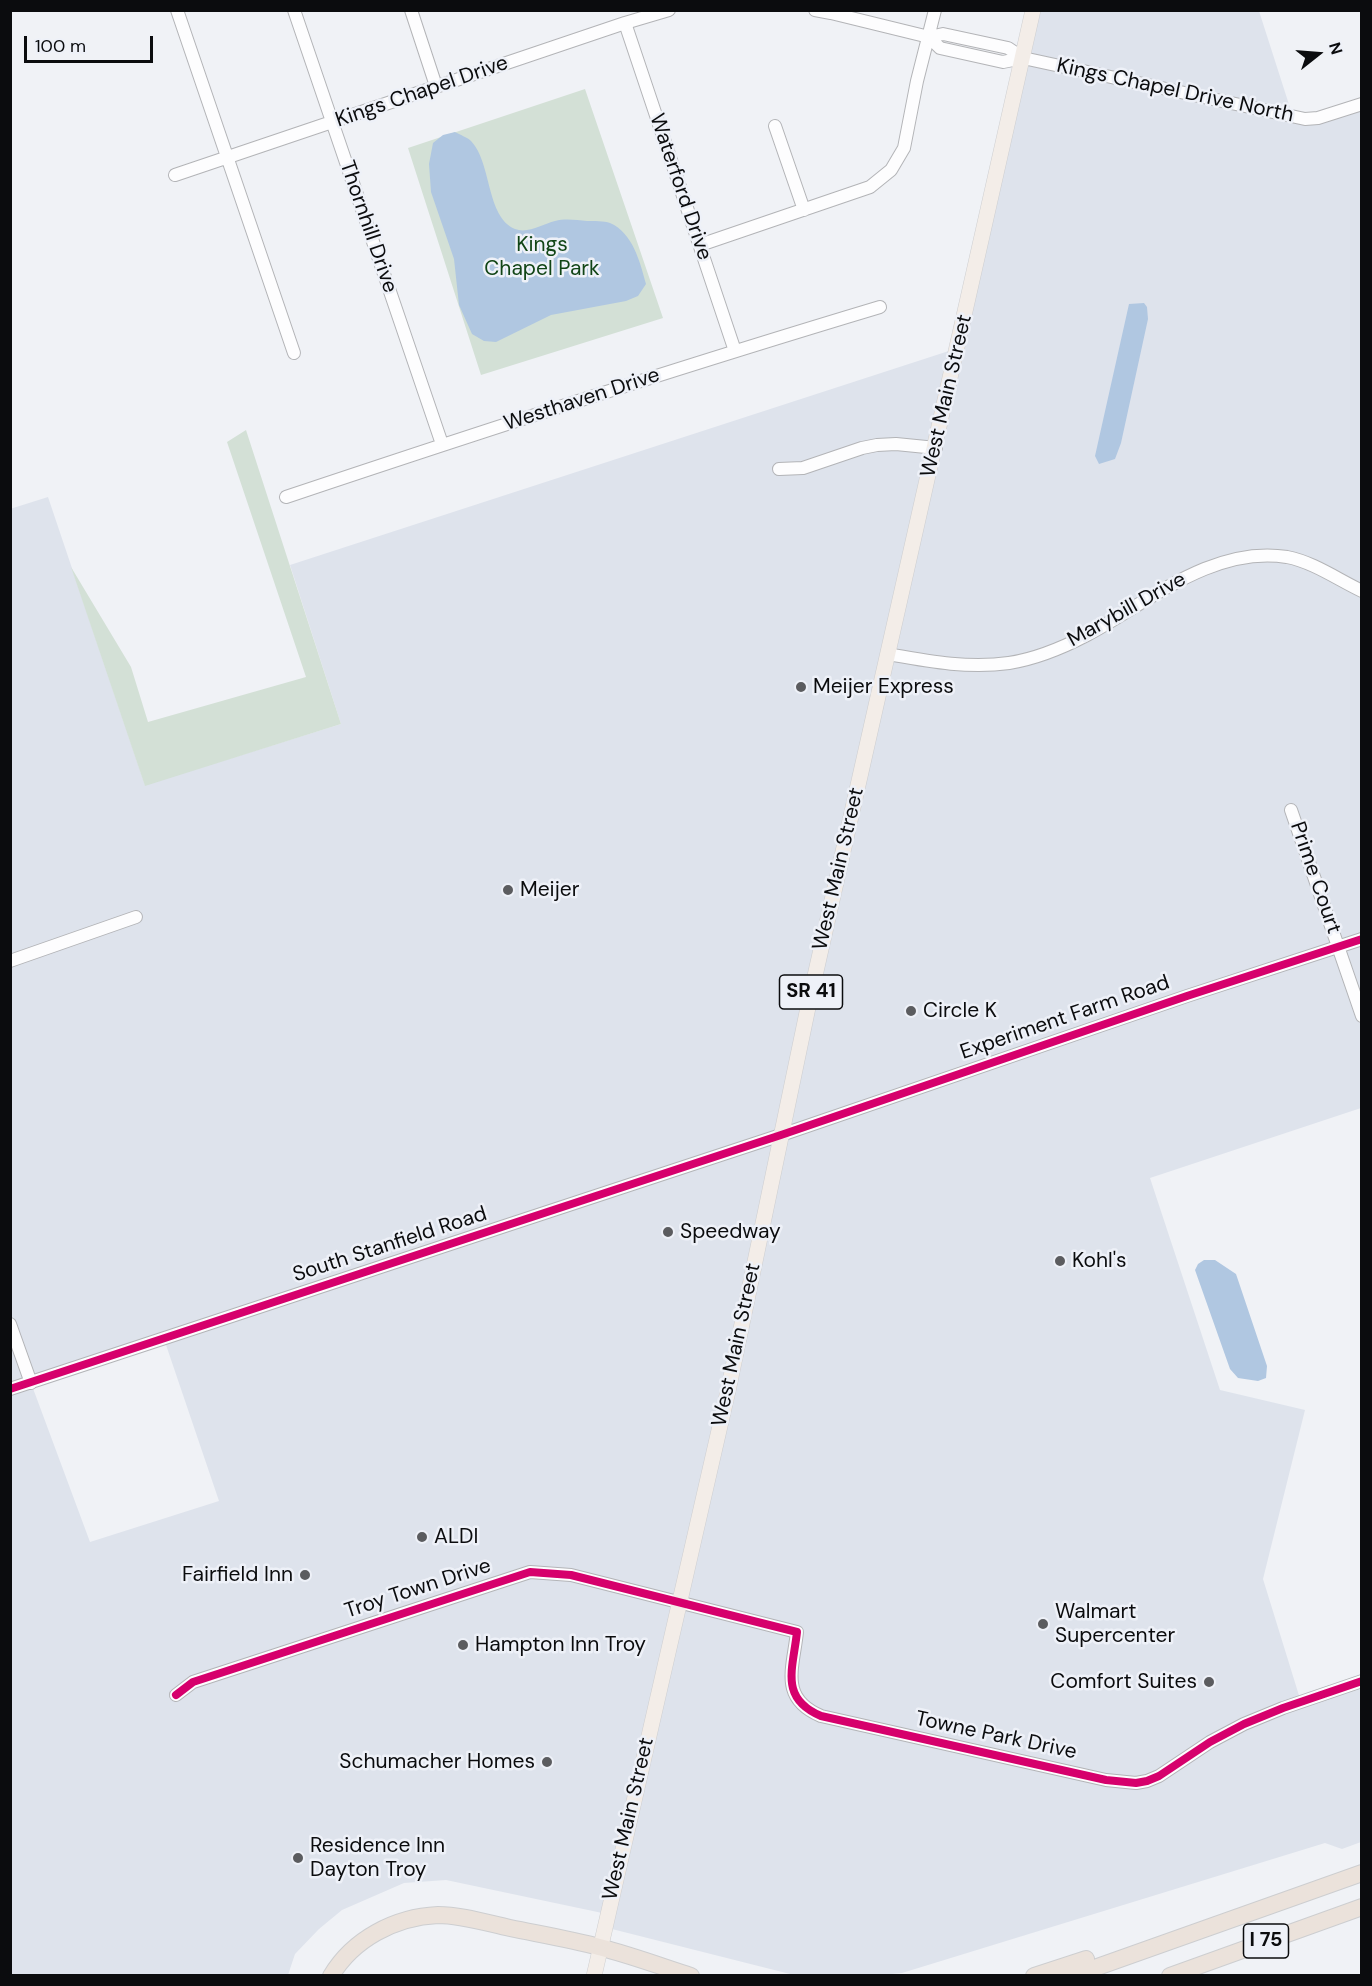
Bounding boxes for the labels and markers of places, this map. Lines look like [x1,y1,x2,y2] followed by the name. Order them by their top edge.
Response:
[813,674,954,700] place label: Meijer Express
[794,680,808,694] marker: Meijer Express
[520,877,579,903] place label: Meijer
[501,883,515,897] marker: Meijer
[923,998,997,1024] place label: Circle K
[904,1004,918,1018] marker: Circle K
[680,1219,781,1245] place label: Speedway
[661,1225,675,1239] marker: Speedway
[1072,1248,1127,1274] place label: Kohl's
[1053,1254,1067,1268] marker: Kohl's
[434,1524,478,1550] place label: ALDI
[415,1530,429,1544] marker: ALDI
[182,1562,293,1588] place label: Fairfield Inn
[298,1568,312,1582] marker: Fairfield Inn
[1055,1599,1175,1649] place label: Walmart Supercenter
[1036,1617,1050,1631] marker: Walmart Supercenter
[475,1632,646,1658] place label: Hampton Inn Troy
[456,1638,470,1652] marker: Hampton Inn Troy
[1050,1669,1197,1695] place label: Comfort Suites
[1202,1675,1216,1689] marker: Comfort Suites
[339,1749,535,1775] place label: Schumacher Homes
[540,1755,554,1769] marker: Schumacher Homes
[310,1833,445,1883] place label: Residence Inn Dayton Troy
[291,1851,305,1865] marker: Residence Inn Dayton Troy

